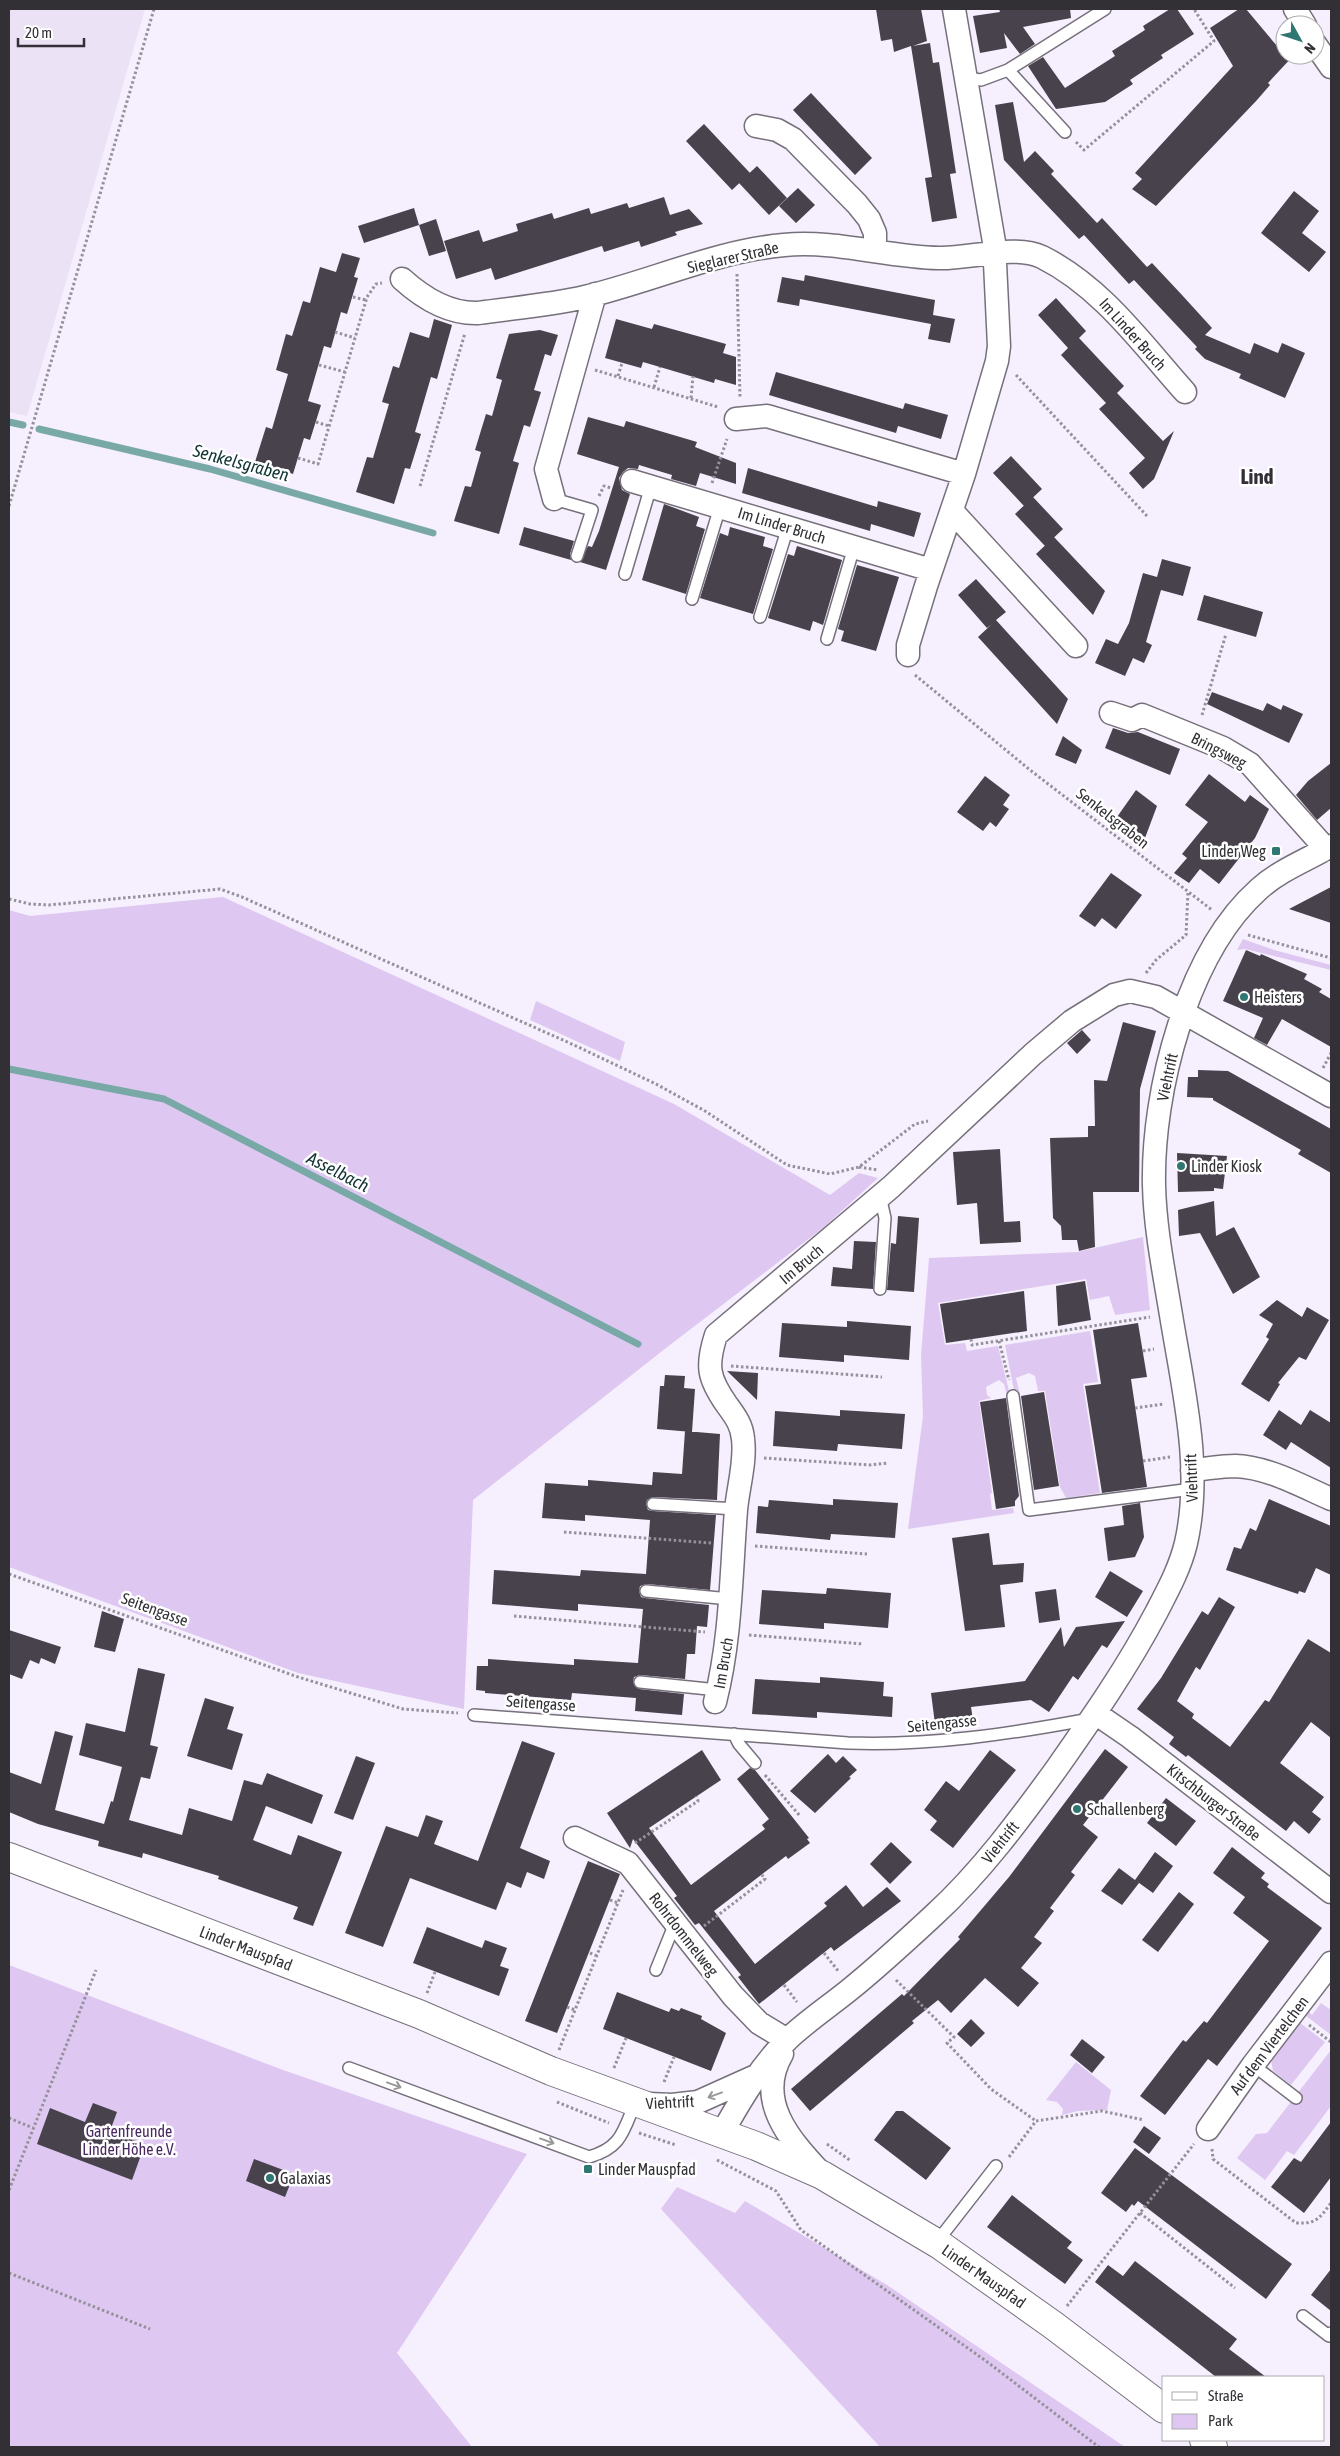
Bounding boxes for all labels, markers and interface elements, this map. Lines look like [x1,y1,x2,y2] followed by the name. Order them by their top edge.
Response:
[18,15,84,47] scale bar
[1275,15,1325,65] north arrow
[25,24,52,41] text: 20 m
[1301,40,1319,57] text: N
[686,238,781,277] street label: Sieglarer Straße
[1096,294,1170,374] street label: Im Linder Bruch
[190,439,292,485] water label: Senkelsgraben
[1240,464,1274,488] district label: Lind
[736,503,828,547] street label: Im Linder Bruch
[1188,728,1250,773] street label: Bringsweg
[1073,784,1153,853] street label: Senkelsgraben
[1201,842,1266,861] place label: Linder Weg
[1270,845,1282,857] marker: Linder Weg
[1254,988,1302,1006] place label: Heisters
[1238,991,1250,1003] marker: Heisters
[1153,1051,1181,1103] street label: Viehtrift
[303,1147,373,1196] water label: Asselbach
[1191,1157,1262,1175] place label: Linder Kiosk
[1175,1160,1187,1172] marker: Linder Kiosk
[775,1241,827,1287] street label: Im Bruch
[1181,1453,1201,1503] street label: Viehtrift
[119,1589,191,1630] street label: Seitengasse
[710,1636,736,1690] street label: Im Bruch
[506,1692,576,1715] street label: Seitengasse
[906,1710,978,1737] street label: Seitengasse
[1163,1760,1264,1845] street label: Kitschburger Straße
[1087,1800,1164,1819] place label: Schallenberg
[1071,1803,1083,1815] marker: Schallenberg
[978,1817,1023,1867] street label: Viehtrift
[645,1889,722,1980] street label: Rohrdommelweg
[197,1922,295,1975] street label: Linder Mauspfad
[1226,1992,1312,2098] street label: Auf dem Viertelchen
[386,2081,401,2090] one-way arrow
[708,2091,723,2100] one-way arrow
[645,2092,695,2112] street label: Viehtrift
[82,2122,176,2158] park label: Gartenfreunde Linder Höhe e.V.
[539,2137,554,2146] one-way arrow
[598,2160,696,2179] place label: Linder Mauspfad
[582,2163,594,2175] marker: Linder Mauspfad
[280,2169,331,2187] place label: Galaxias
[264,2172,276,2184] marker: Galaxias
[938,2241,1029,2312] street label: Linder Mauspfad
[1162,2376,1325,2441] legend
[1208,2387,1244,2404] text: Straße
[1208,2412,1233,2429] text: Park

